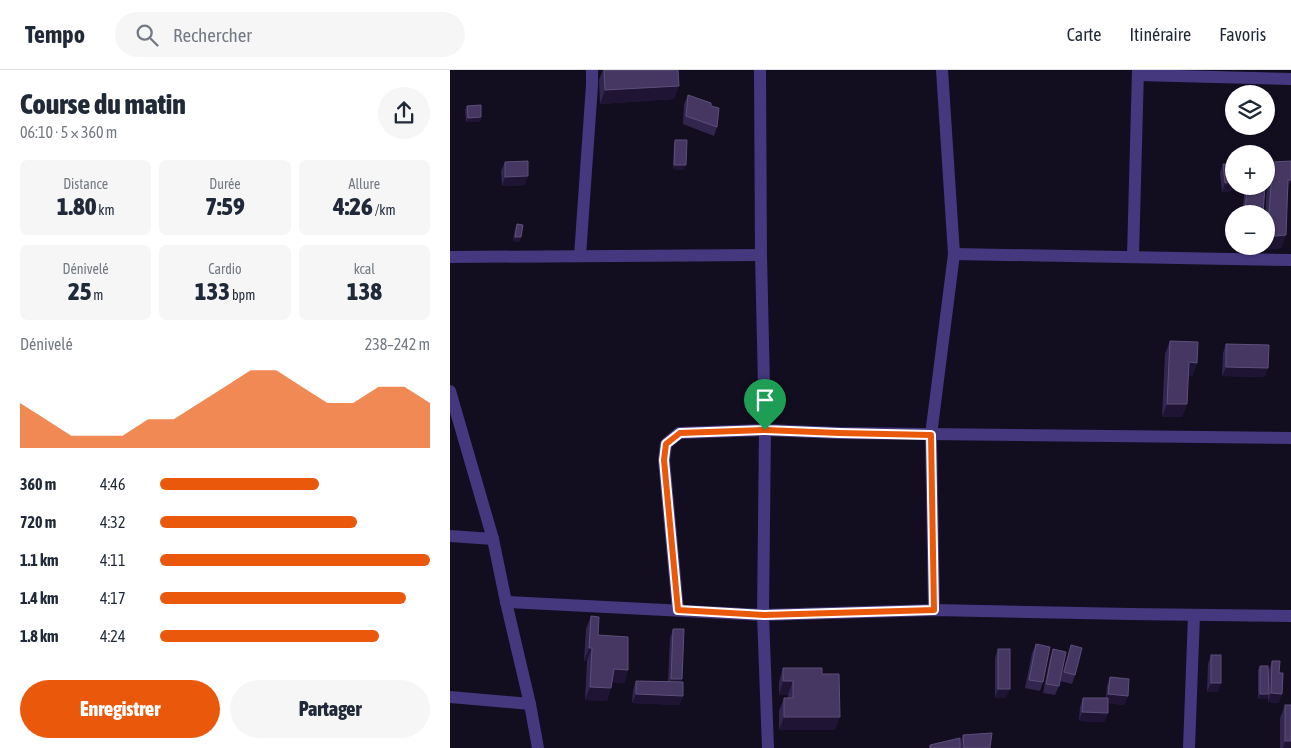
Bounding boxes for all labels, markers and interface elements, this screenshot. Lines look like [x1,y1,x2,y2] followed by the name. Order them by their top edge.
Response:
[115,12,465,57] search box
[25,21,85,48] text: Tempo
[133,21,161,49] icon: search
[173,24,252,46] text: Rechercher
[1067,24,1101,45] text: Carte
[1129,24,1191,45] text: Itinéraire
[1219,24,1266,45] text: Favoris
[1225,85,1275,255] map controls
[1225,85,1275,135] button: layers
[378,87,430,139] button: share
[20,88,186,120] text: Course du matin
[20,123,117,141] text: 06:10 · 5 × 360 m
[1225,145,1275,195] button: +
[63,176,108,192] text: Distance
[209,176,241,192] text: Durée
[349,176,380,192] text: Allure
[57,192,96,220] text: 1.80
[205,192,245,220] text: 7:59
[333,192,373,220] text: 4:26
[96,202,115,218] text: km
[373,202,396,218] text: /km
[1225,205,1275,255] button: −
[63,261,109,277] text: Dénivelé
[208,261,242,277] text: Cardio
[354,261,375,277] text: kcal
[68,277,91,305] text: 25
[195,277,230,305] text: 133
[347,277,382,305] text: 138
[91,287,103,303] text: m
[230,287,255,303] text: bpm
[20,335,73,353] text: Dénivelé
[365,335,430,353] text: 238–242 m
[744,379,786,430] pin
[751,386,779,414] icon: arrive
[20,475,56,493] text: 360 m
[100,475,125,493] text: 4:46
[20,513,56,531] text: 720 m
[100,513,125,531] text: 4:32
[20,551,59,569] text: 1.1 km
[100,551,125,569] text: 4:11
[20,589,59,607] text: 1.4 km
[100,589,125,607] text: 4:17
[20,627,59,645] text: 1.8 km
[100,627,125,645] text: 4:24
[20,680,220,738] button: Enregistrer
[230,680,430,738] button: Partager

